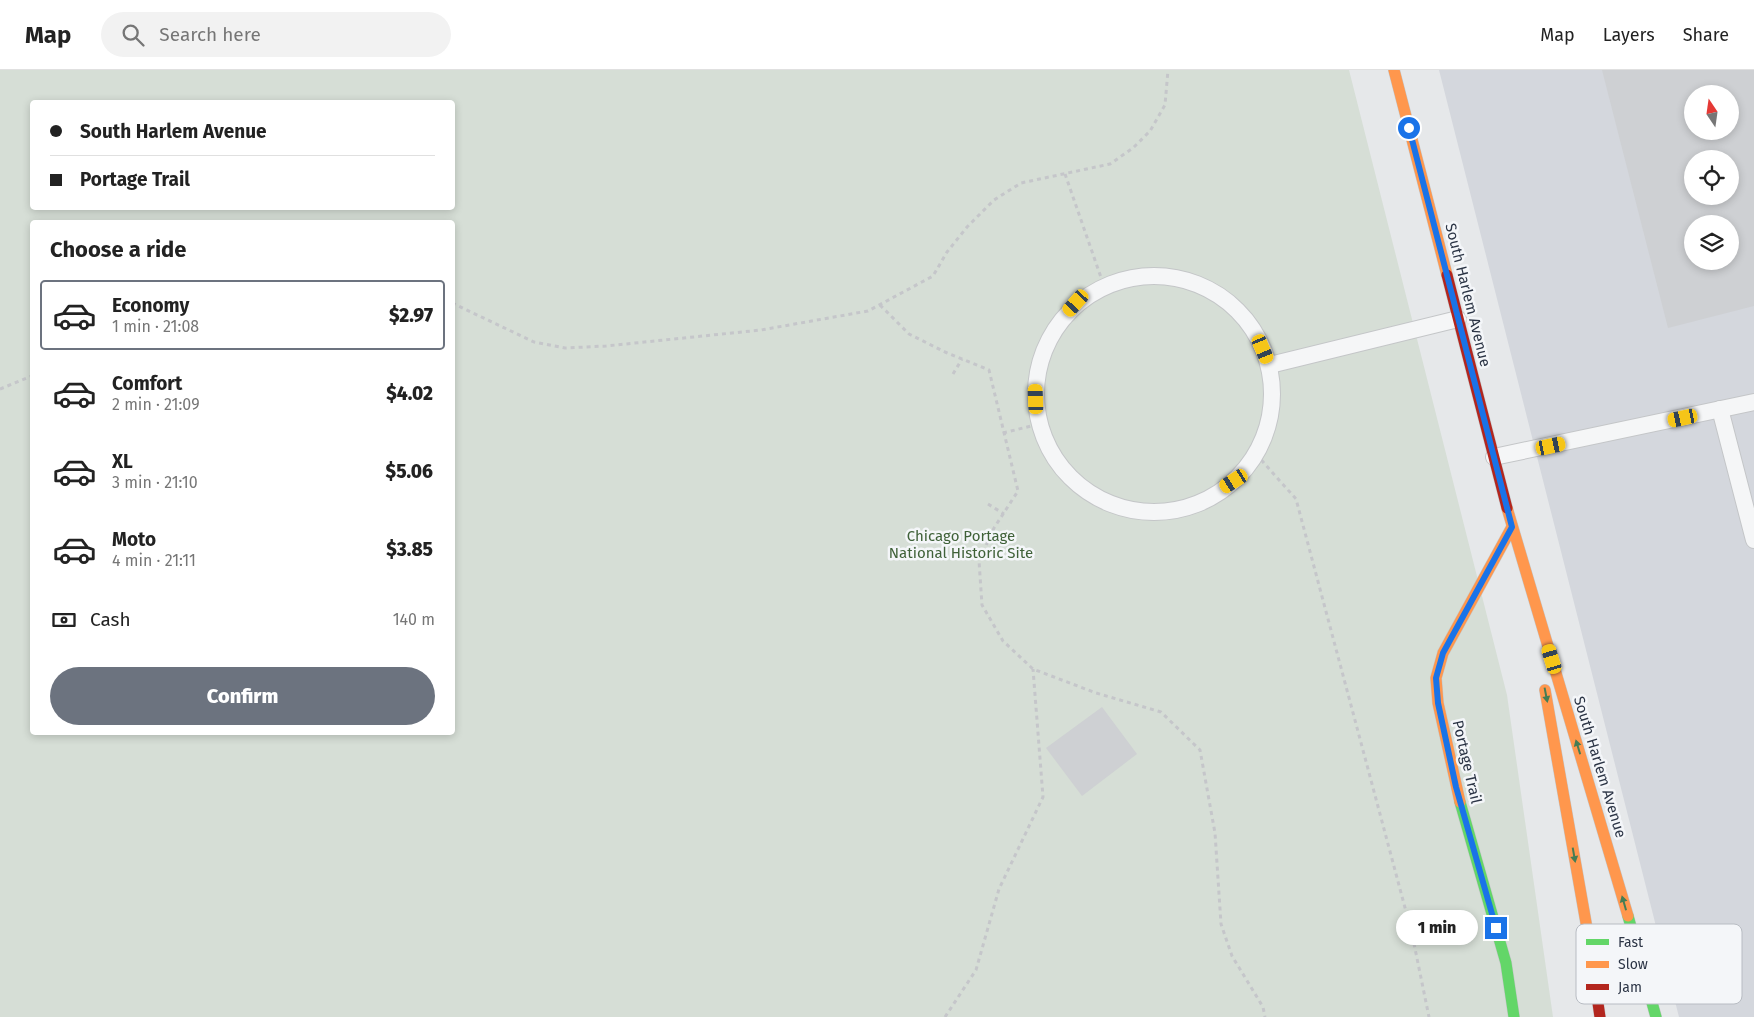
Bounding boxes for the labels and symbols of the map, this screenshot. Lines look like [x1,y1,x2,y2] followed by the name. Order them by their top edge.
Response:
[1684,85,1739,140] north arrow
[1398,117,1420,139] route start
[1441,221,1495,369] street label: South Harlem Avenue
[1060,287,1091,319] car
[1250,332,1275,366] car
[1027,384,1044,414] car
[1666,408,1699,428] car
[1534,436,1567,456] car
[1217,467,1250,495] car
[889,527,1033,562] park label: Chicago Portage National Historic Site
[1540,642,1563,676] car
[1542,687,1550,702] one-way arrow
[1570,694,1630,840] street label: South Harlem Avenue
[1449,718,1485,806] street label: Portage Trail
[1574,739,1581,754] one-way arrow
[1571,847,1579,863] one-way arrow
[1620,895,1628,910] one-way arrow
[1396,910,1478,946] callout: 1 min
[1485,917,1507,939] route end
[1576,924,1742,1004] legend
[1618,934,1644,951] text: Fast
[1618,956,1648,973] text: Slow
[1618,979,1642,996] text: Jam

